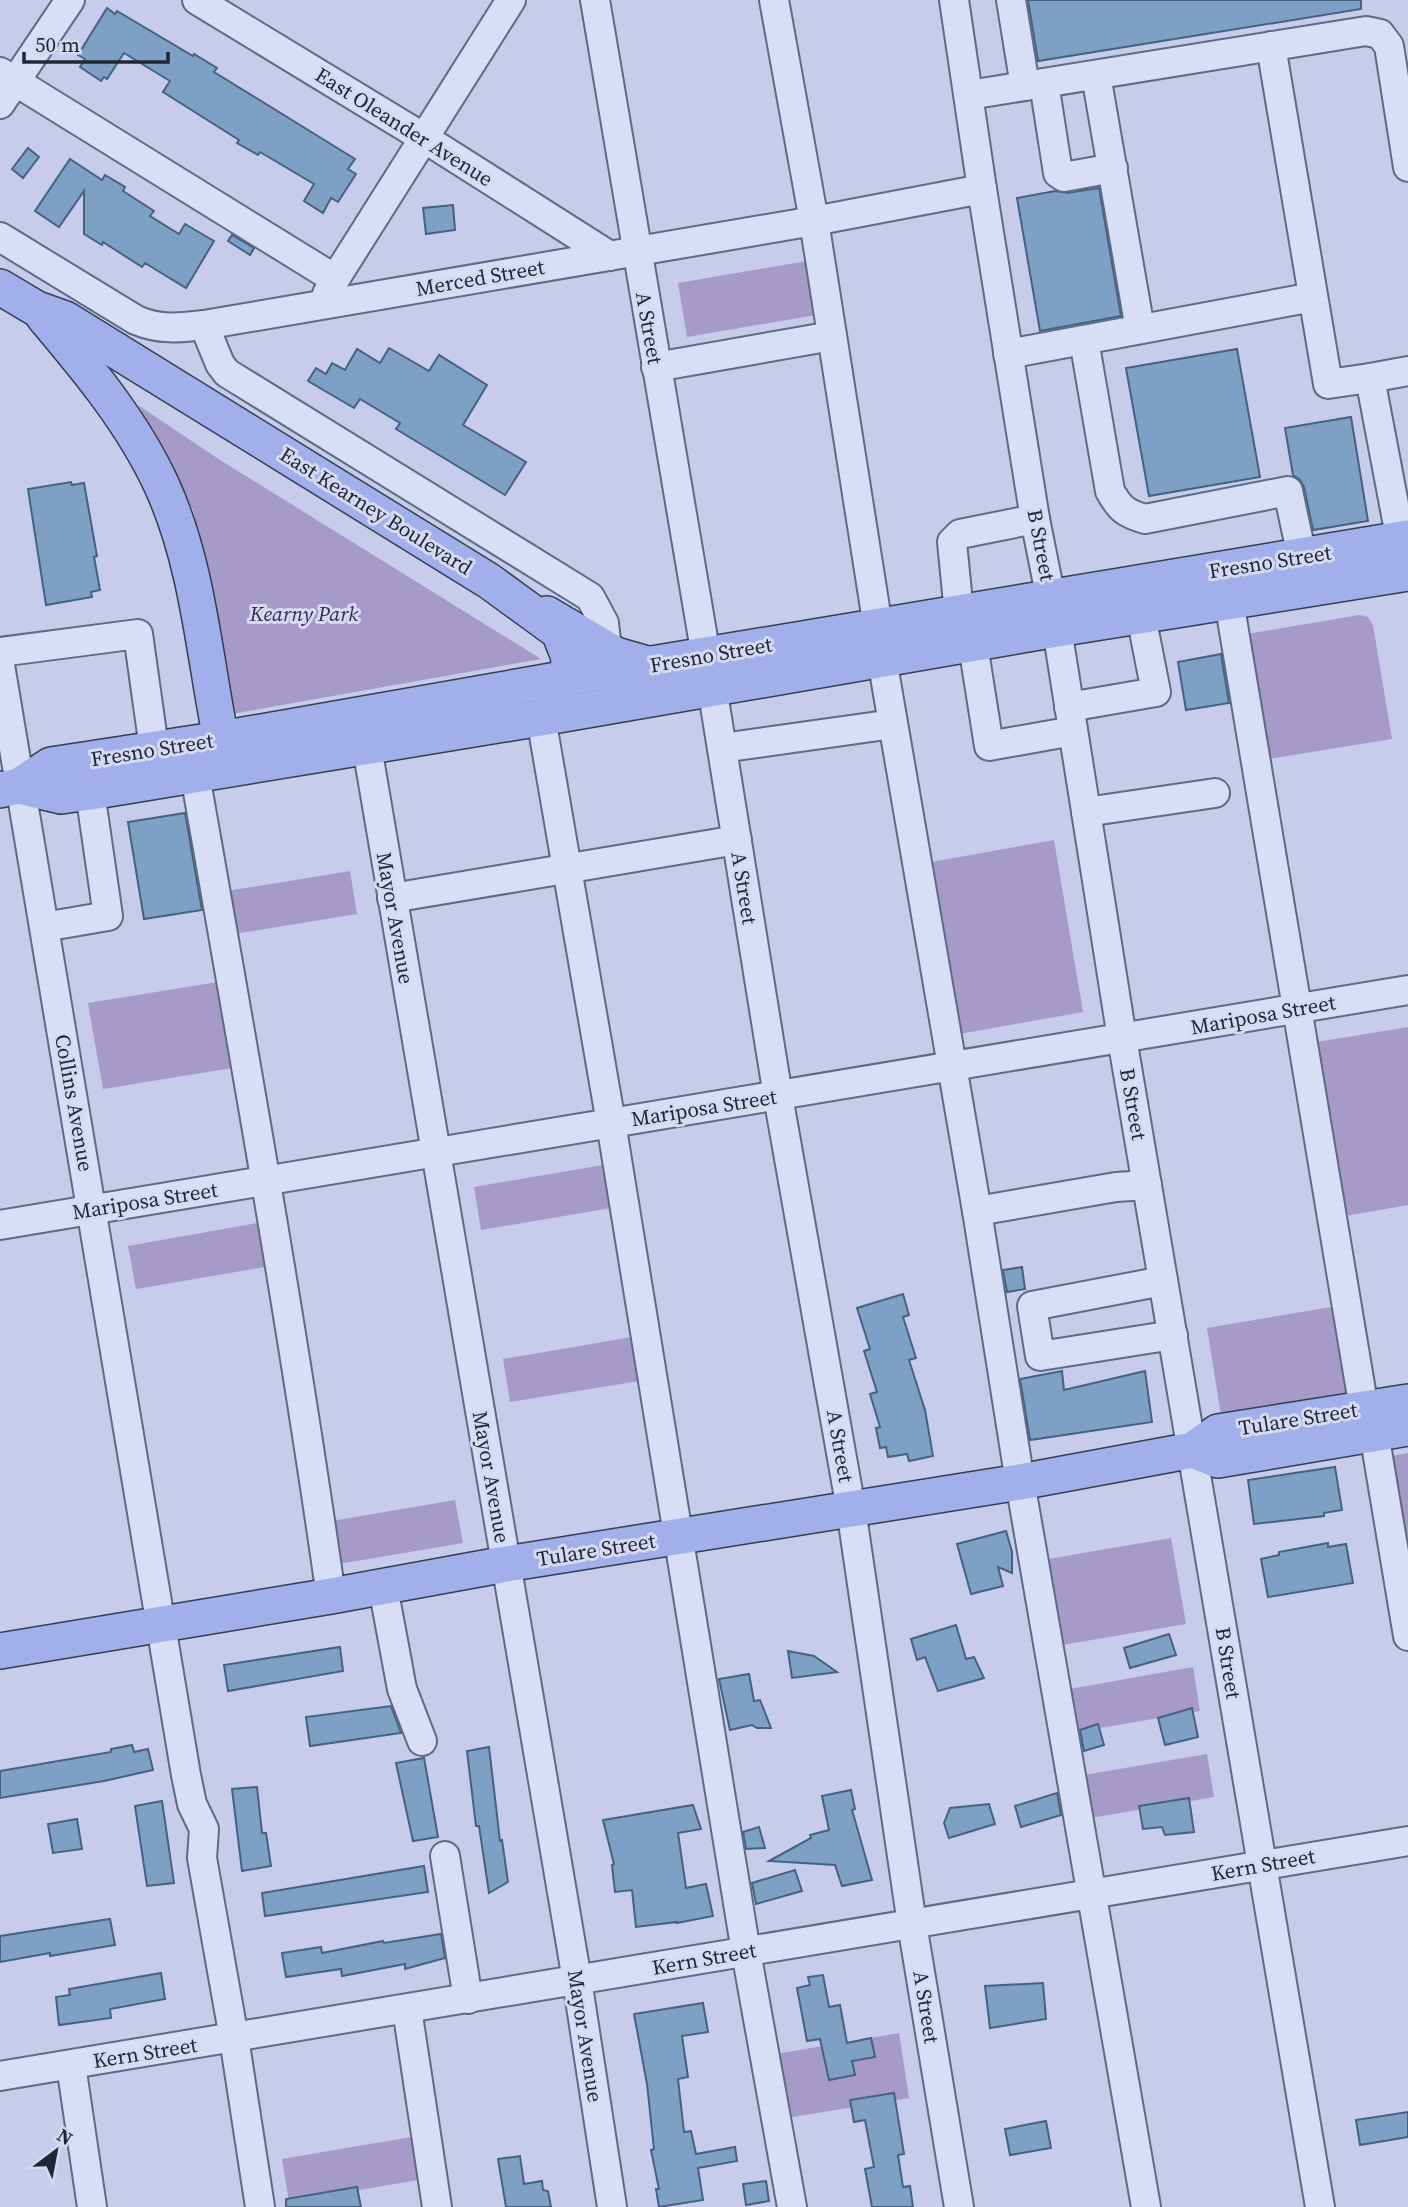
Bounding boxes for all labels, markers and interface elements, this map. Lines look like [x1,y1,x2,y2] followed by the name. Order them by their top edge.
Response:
[24,21,168,65] scale bar
[35,30,80,59] text: 50 m
[310,60,499,193] street label: East Oleander Avenue
[413,252,547,303] street label: Merced Street
[629,289,670,367] street label: A Street
[275,440,478,582] street label: East Kearney Boulevard
[1020,507,1063,583] street label: B Street
[1207,537,1333,585] street label: Fresno Street
[249,599,358,628] park label: Kearny Park
[648,629,774,680] street label: Fresno Street
[89,725,215,773] street label: Fresno Street
[370,850,421,986] street label: Mayor Avenue
[724,850,765,926] street label: A Street
[1188,987,1338,1042] street label: Mariposa Street
[48,1032,101,1174] street label: Collins Avenue
[1113,1066,1154,1142] street label: B Street
[629,1082,779,1133] street label: Mariposa Street
[70,1175,220,1226] street label: Mariposa Street
[1237,1395,1359,1442] street label: Tulare Street
[820,1407,861,1485] street label: A Street
[466,1409,517,1545] street label: Mayor Avenue
[535,1526,657,1573] street label: Tulare Street
[1209,1625,1249,1701] street label: B Street
[1209,1841,1317,1888] street label: Kern Street
[650,1935,758,1982] street label: Kern Street
[561,1968,610,2104] street label: Mayor Avenue
[906,1969,947,2045] street label: A Street
[91,2030,199,2075] street label: Kern Street
[21,2116,91,2186] north arrow
[52,2122,78,2151] text: N

